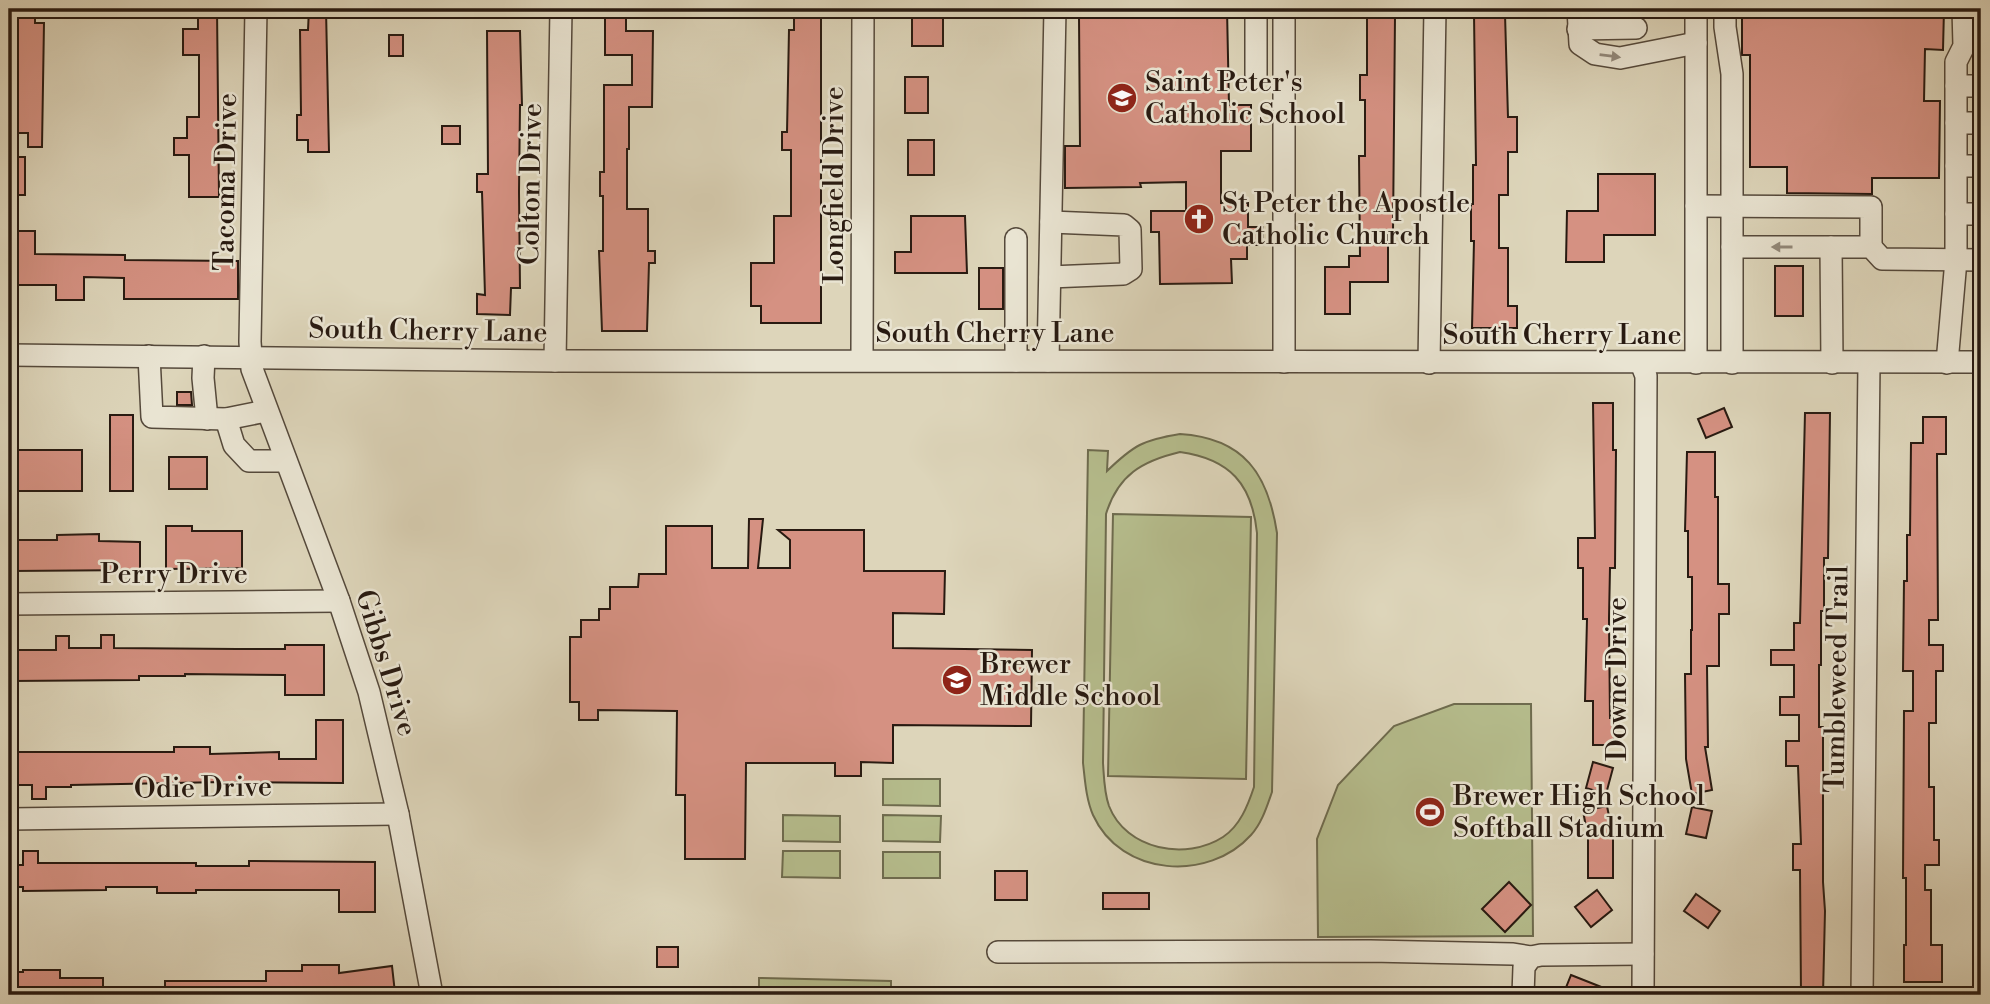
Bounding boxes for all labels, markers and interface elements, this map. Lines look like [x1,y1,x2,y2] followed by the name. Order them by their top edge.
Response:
[1599,51,1621,62] one-way arrow
[1145,65,1345,132] place label: Saint Peter's Catholic School
[1105,81,1139,115] school or university icon: Saint Peter's Catholic School
[817,86,852,284] street label: Longfield Drive
[207,93,245,271] street label: Tacoma Drive
[512,103,550,265] street label: Colton Drive
[1222,186,1470,253] place label: St Peter the Apostle Catholic Church
[1182,202,1216,236] church icon: St Peter the Apostle Catholic Church
[1770,241,1792,253] one-way arrow
[308,311,548,351] street label: South Cherry Lane
[875,316,1115,351] street label: South Cherry Lane
[1442,318,1682,353] street label: South Cherry Lane
[100,557,248,592] street label: Perry Drive
[1818,565,1856,793] street label: Tumbleweed Trail
[347,586,425,740] street label: Gibbs Drive
[1600,597,1635,761] street label: Downe Drive
[979,647,1160,714] place label: Brewer Middle School
[940,663,974,697] school or university icon: Brewer Middle School
[134,769,272,807] street label: Odie Drive
[1452,779,1705,846] place label: Brewer High School Softball Stadium
[1413,795,1447,829] sports icon: Brewer High School Softball Stadium

